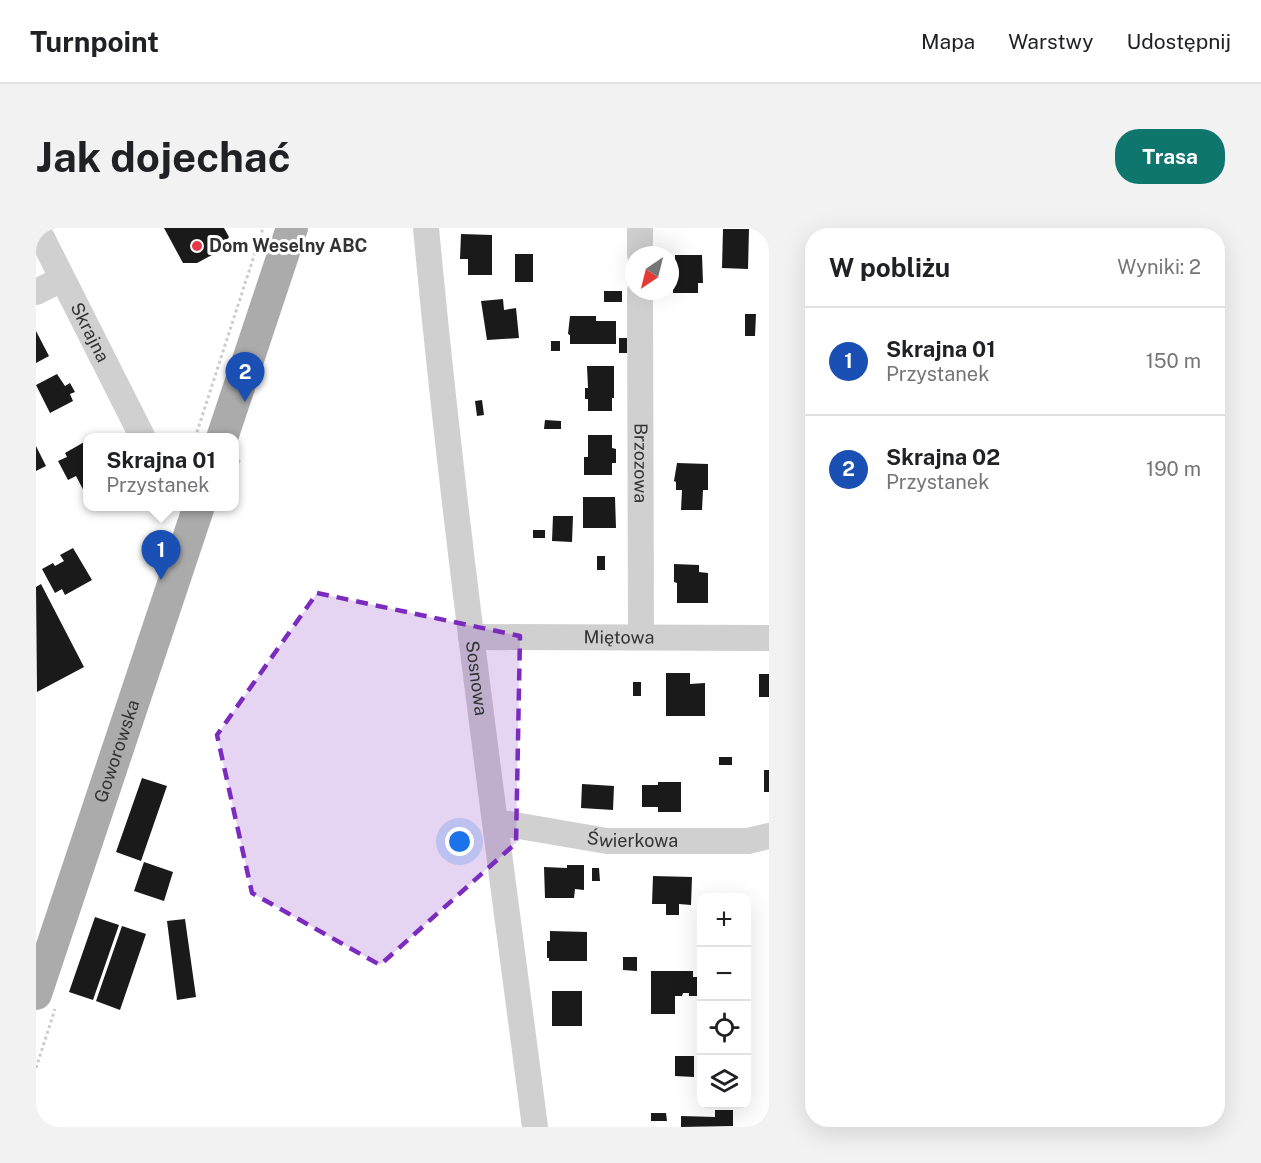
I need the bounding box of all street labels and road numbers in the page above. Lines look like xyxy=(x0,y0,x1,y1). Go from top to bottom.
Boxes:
street label: Skrajna xyxy=(66,299,114,366)
street label: Brzozowa xyxy=(630,423,652,503)
street label: Miętowa xyxy=(584,626,654,648)
street label: Sosnowa xyxy=(462,639,492,717)
street label: Goworowska xyxy=(90,697,144,805)
street label: Świerkowa xyxy=(585,826,678,852)

